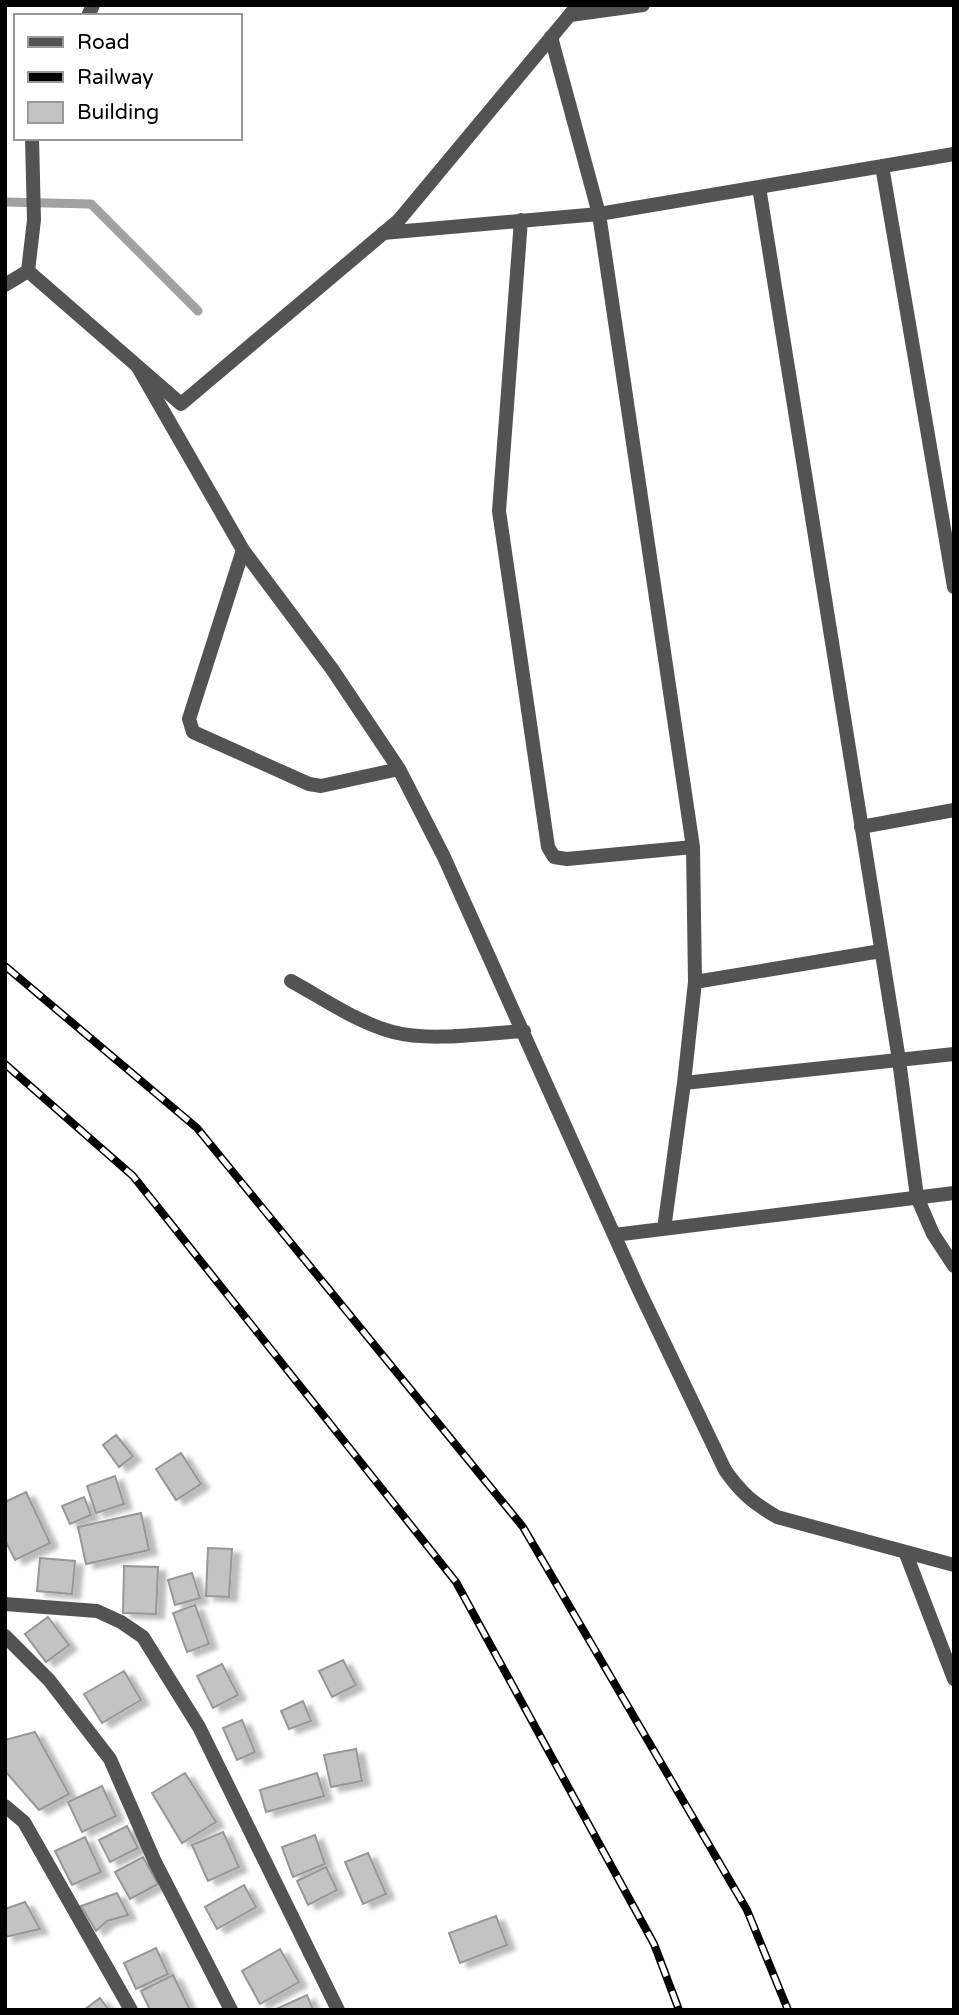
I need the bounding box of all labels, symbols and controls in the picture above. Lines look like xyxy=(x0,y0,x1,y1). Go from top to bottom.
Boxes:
legend xyxy=(14,14,242,140)
text: Road xyxy=(77,30,130,55)
text: Railway xyxy=(77,65,154,90)
text: Building xyxy=(77,100,159,125)

